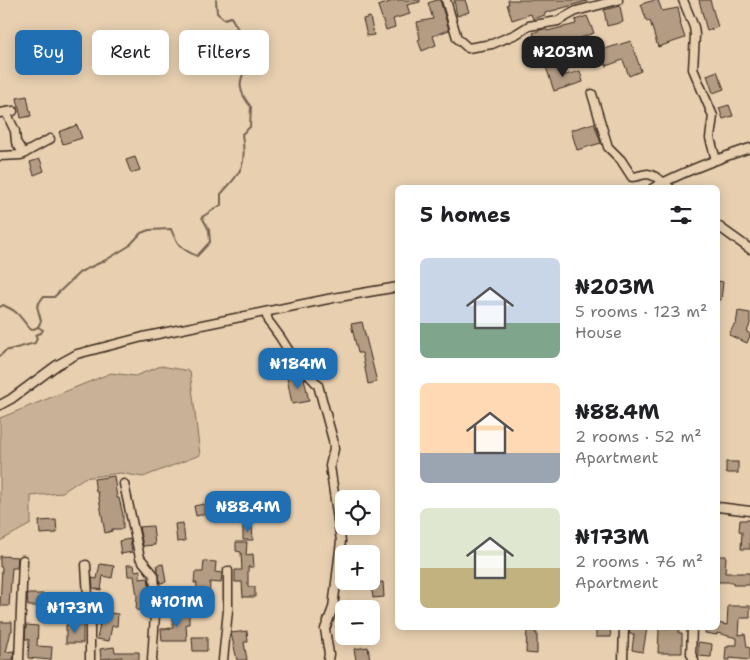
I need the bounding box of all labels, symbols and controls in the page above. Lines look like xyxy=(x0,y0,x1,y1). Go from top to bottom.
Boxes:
chip: Buy xyxy=(15,30,82,75)
chip: Rent xyxy=(92,30,169,75)
chip: Filters xyxy=(179,30,269,75)
pin: ₦203M xyxy=(528,36,598,78)
text: ₦203M xyxy=(533,41,593,62)
text: 5 homes xyxy=(420,201,511,229)
icon: filters xyxy=(667,201,695,229)
text: ₦203M xyxy=(575,273,654,301)
icon: home xyxy=(460,278,520,338)
text: 5 rooms · 123 m² xyxy=(575,301,707,322)
text: House xyxy=(575,322,622,343)
pin: ₦184M xyxy=(263,348,333,390)
text: ₦184M xyxy=(269,353,327,374)
text: ₦88.4M xyxy=(575,398,660,426)
icon: home xyxy=(460,403,520,463)
text: 2 rooms · 52 m² xyxy=(575,426,702,447)
text: Apartment xyxy=(575,447,658,468)
pin: ₦88.4M xyxy=(207,490,289,533)
map controls xyxy=(335,490,380,645)
button: locate xyxy=(335,490,380,535)
text: ₦88.4M xyxy=(216,496,280,517)
text: ₦173M xyxy=(575,523,649,551)
icon: home xyxy=(460,528,520,588)
button: + xyxy=(335,545,380,590)
text: 2 rooms · 76 m² xyxy=(575,551,703,572)
text: Apartment xyxy=(575,572,658,593)
pin: ₦101M xyxy=(142,586,212,628)
text: ₦101M xyxy=(151,591,203,612)
pin: ₦173M xyxy=(40,592,110,634)
text: ₦173M xyxy=(47,597,103,618)
button: − xyxy=(335,600,380,645)

